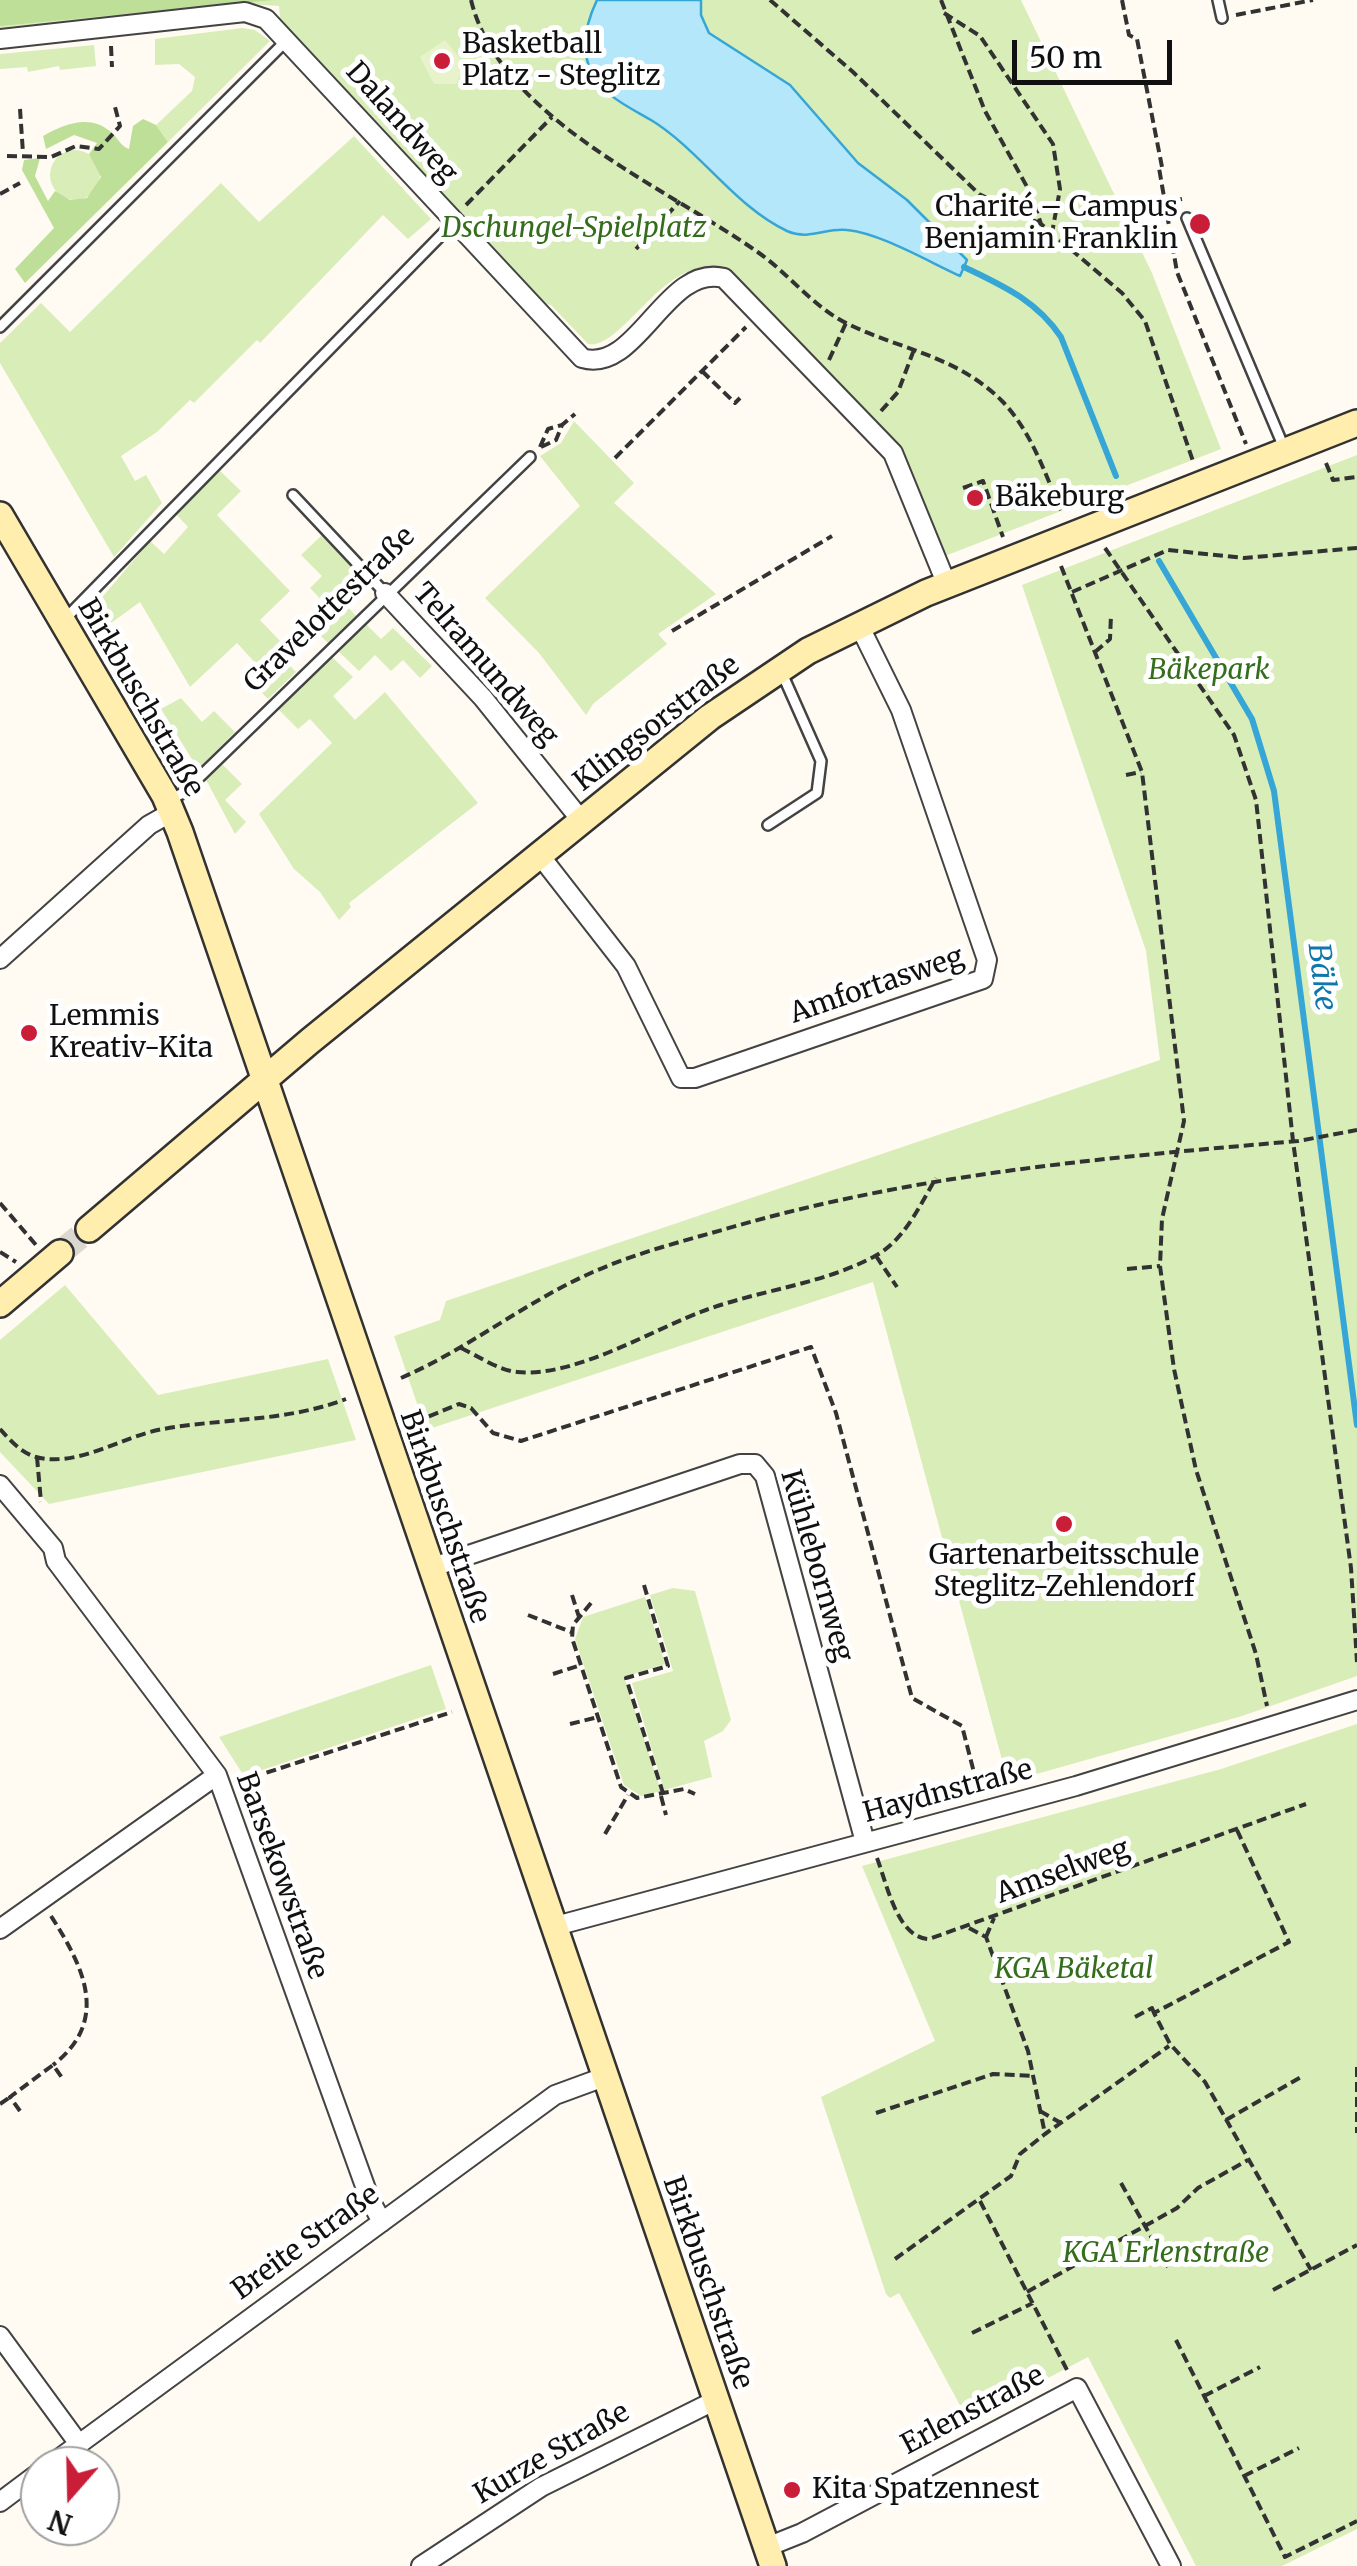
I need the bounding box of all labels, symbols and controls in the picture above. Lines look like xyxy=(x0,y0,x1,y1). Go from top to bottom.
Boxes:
scale bar xyxy=(1017,20,1177,82)
place label: Basketball Platz - Steglitz xyxy=(462,28,661,94)
text: 50 m xyxy=(1029,38,1102,76)
marker: Basketball Platz - Steglitz xyxy=(431,50,453,72)
street label: Dalandweg xyxy=(338,56,464,190)
place label: Charité – Campus Benjamin Franklin xyxy=(924,191,1178,257)
marker: Charité – Campus Benjamin Franklin xyxy=(1187,211,1213,237)
park label: Dschungel-Spielplatz xyxy=(441,212,707,246)
place label: Bäkeburg xyxy=(995,481,1124,515)
marker: Bäkeburg xyxy=(964,487,986,509)
street label: Gravelottestraße xyxy=(238,520,422,700)
street label: Telramundweg xyxy=(405,577,565,753)
street label: Birkbuschstraße xyxy=(70,593,210,803)
street label: Klingsorstraße xyxy=(567,649,747,799)
park label: Bäkepark xyxy=(1148,654,1270,688)
street label: Amfortasweg xyxy=(786,941,968,1031)
water label: Bäke xyxy=(1299,941,1343,1013)
place label: Lemmis Kreativ-Kita xyxy=(49,1000,213,1066)
marker: Lemmis Kreativ-Kita xyxy=(18,1022,40,1044)
street label: Birkbuschstraße xyxy=(392,1406,496,1628)
street label: Kühlebornweg xyxy=(773,1466,859,1666)
marker: Gartenarbeitsschule Steglitz-Zehlendorf xyxy=(1053,1513,1075,1535)
place label: Gartenarbeitsschule Steglitz-Zehlendorf xyxy=(929,1539,1199,1605)
street label: Haydnstraße xyxy=(860,1753,1036,1831)
street label: Barsekowstraße xyxy=(228,1768,334,1984)
street label: Amselweg xyxy=(992,1832,1134,1912)
park label: KGA Bäketal xyxy=(995,1953,1153,1987)
street label: Birkbuschstraße xyxy=(655,2172,759,2394)
street label: Breite Straße xyxy=(226,2178,386,2308)
park label: KGA Erlenstraße xyxy=(1063,2237,1269,2271)
street label: Erlenstraße xyxy=(896,2359,1050,2463)
street label: Kurze Straße xyxy=(468,2396,636,2512)
north arrow xyxy=(20,2446,120,2546)
place label: Kita Spatzennest xyxy=(812,2473,1040,2507)
marker: Kita Spatzennest xyxy=(781,2479,803,2501)
text: N xyxy=(44,2502,77,2543)

